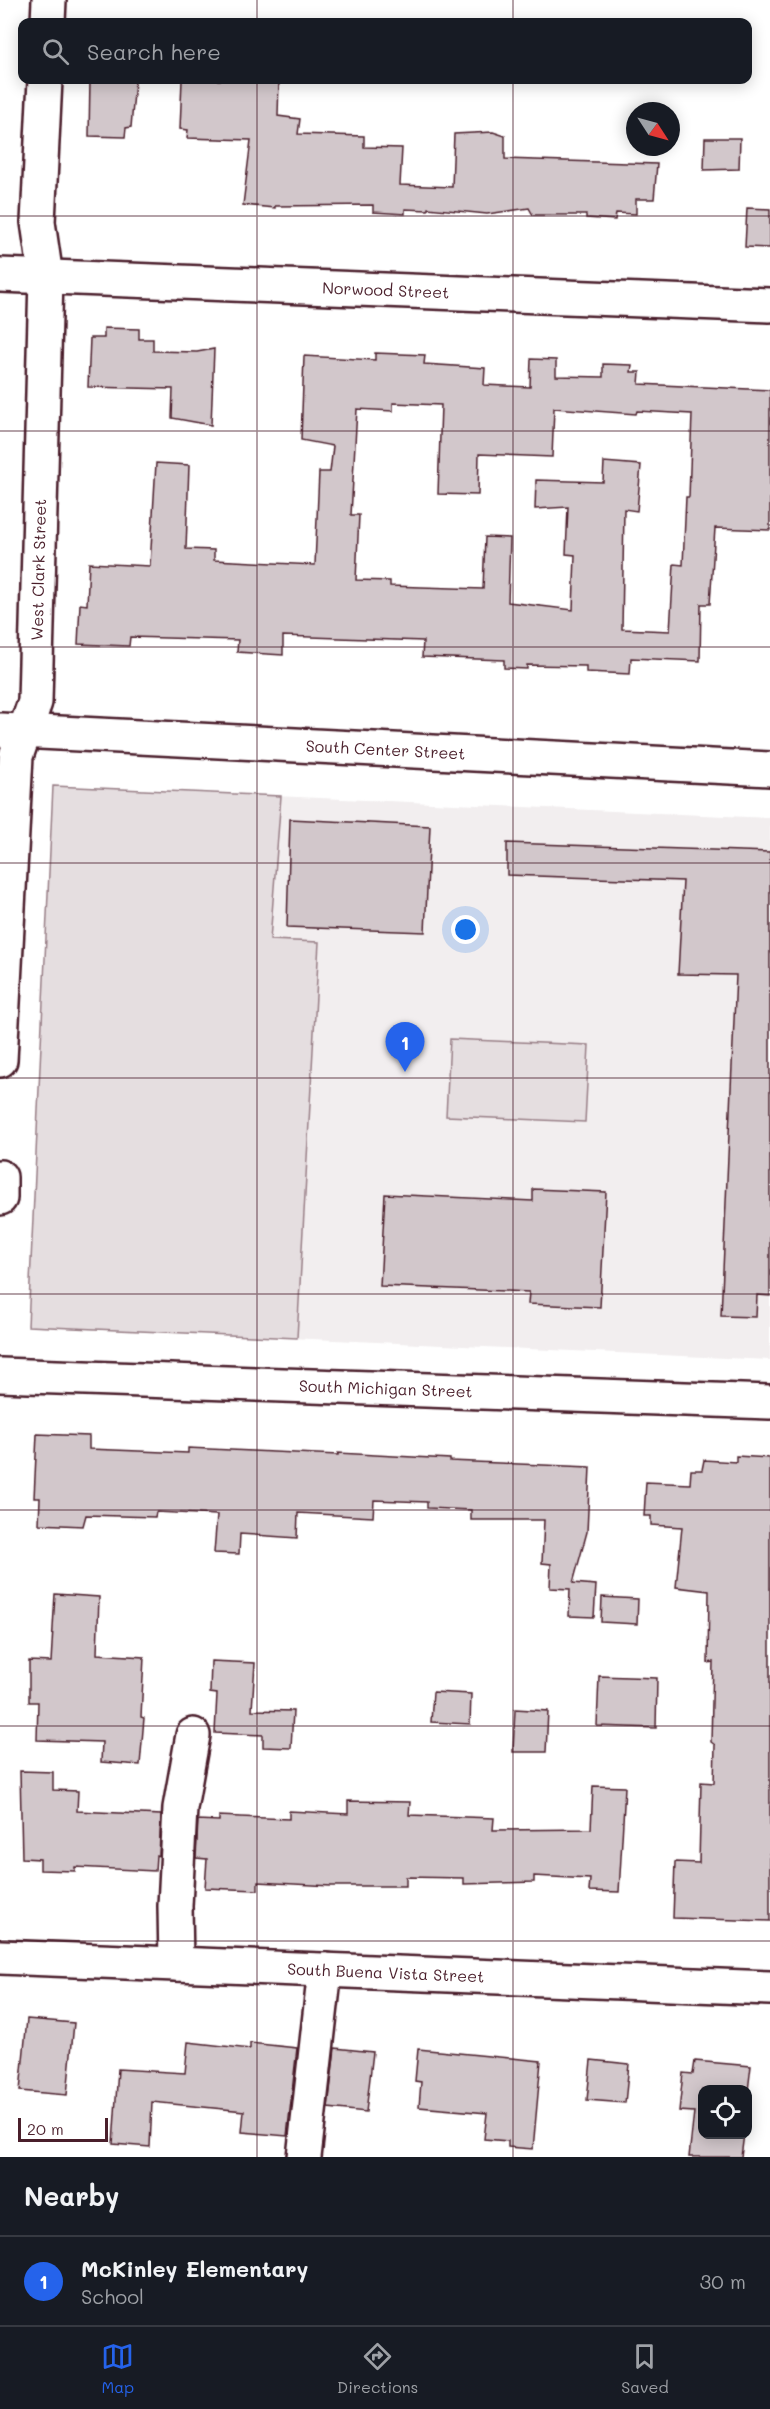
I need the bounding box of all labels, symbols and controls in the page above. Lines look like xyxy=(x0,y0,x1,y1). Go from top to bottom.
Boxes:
search box xyxy=(18,18,752,84)
icon: search xyxy=(39,35,72,68)
text: Search here xyxy=(87,37,221,66)
north arrow xyxy=(626,102,680,156)
street label: Norwood Street xyxy=(322,277,450,302)
street label: West Clark Street xyxy=(26,498,50,641)
street label: South Center Street xyxy=(305,734,466,764)
your location xyxy=(451,915,480,944)
pin: 1 xyxy=(386,1022,424,1072)
street label: South Michigan Street xyxy=(299,1374,473,1402)
street label: South Buena Vista Street xyxy=(287,1958,485,1986)
map controls xyxy=(698,2085,752,2139)
button: locate xyxy=(698,2085,752,2139)
scale bar xyxy=(18,2115,108,2142)
text: 20 m xyxy=(27,2118,64,2139)
text: Nearby xyxy=(24,2179,119,2213)
text: McKinley Elementary xyxy=(81,2254,308,2283)
text: 1 xyxy=(39,2268,48,2294)
text: 30 m xyxy=(700,2268,746,2294)
text: School xyxy=(81,2283,144,2309)
tab: Map xyxy=(101,2340,134,2397)
tab: Directions xyxy=(337,2340,418,2397)
tab: Saved xyxy=(621,2340,669,2397)

